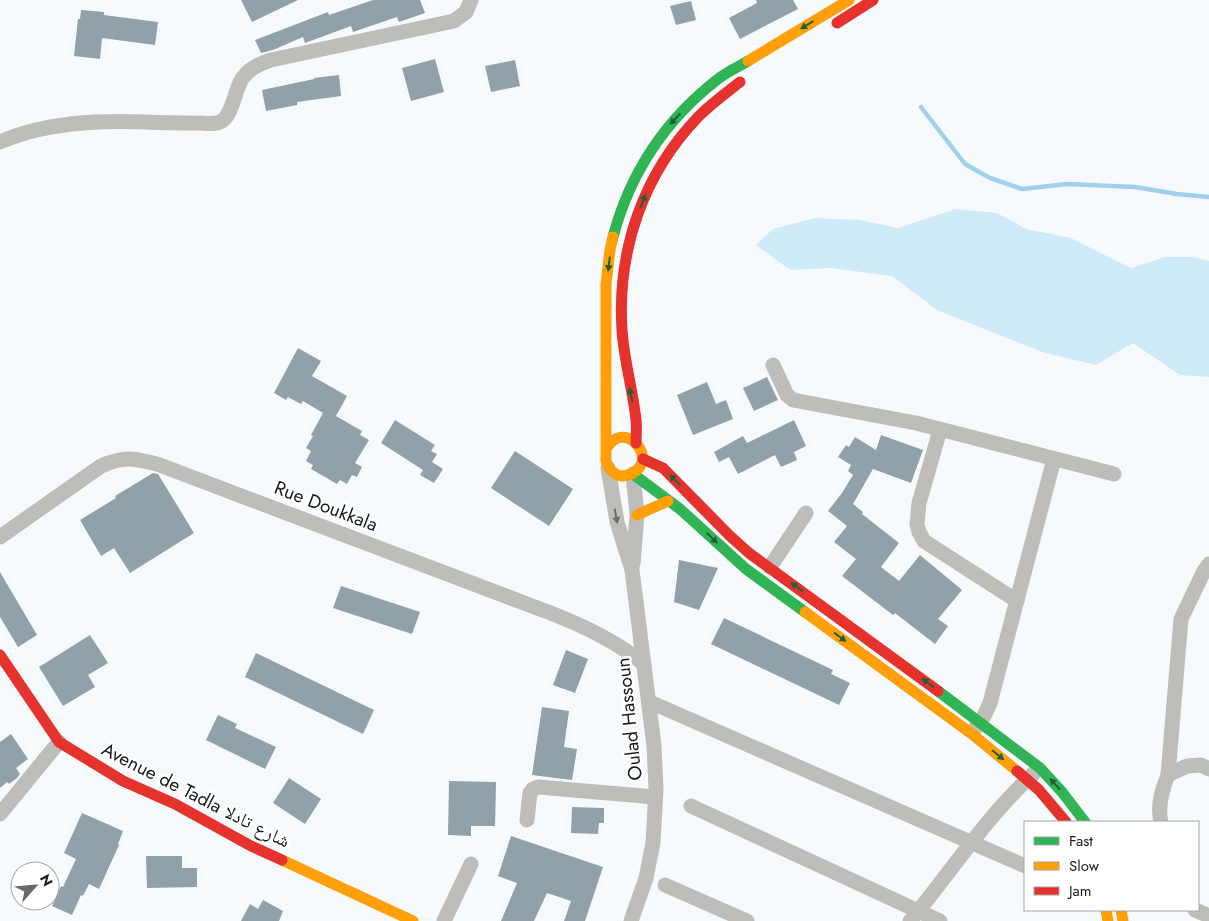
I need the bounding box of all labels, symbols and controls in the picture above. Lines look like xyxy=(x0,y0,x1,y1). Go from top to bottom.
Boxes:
one-way arrow xyxy=(799,21,814,29)
one-way arrow xyxy=(669,112,681,124)
one-way arrow xyxy=(639,193,647,208)
one-way arrow xyxy=(604,257,612,273)
one-way arrow xyxy=(627,386,635,402)
street label: Rue Doukkala xyxy=(270,474,382,538)
one-way arrow xyxy=(669,474,681,486)
one-way arrow xyxy=(612,508,620,524)
one-way arrow xyxy=(705,532,717,544)
one-way arrow xyxy=(790,582,804,592)
one-way arrow xyxy=(833,632,847,642)
street label: Oulad Hassoun xyxy=(609,656,649,782)
one-way arrow xyxy=(921,678,935,688)
street label: Avenue de Tadla شارع تادلا xyxy=(97,736,295,854)
one-way arrow xyxy=(991,750,1004,761)
one-way arrow xyxy=(1049,778,1061,790)
legend xyxy=(1024,821,1199,911)
text: Fast xyxy=(1069,830,1093,852)
text: Slow xyxy=(1069,855,1100,877)
north arrow xyxy=(10,861,60,911)
text: N xyxy=(35,871,58,890)
text: Jam xyxy=(1067,880,1092,902)

